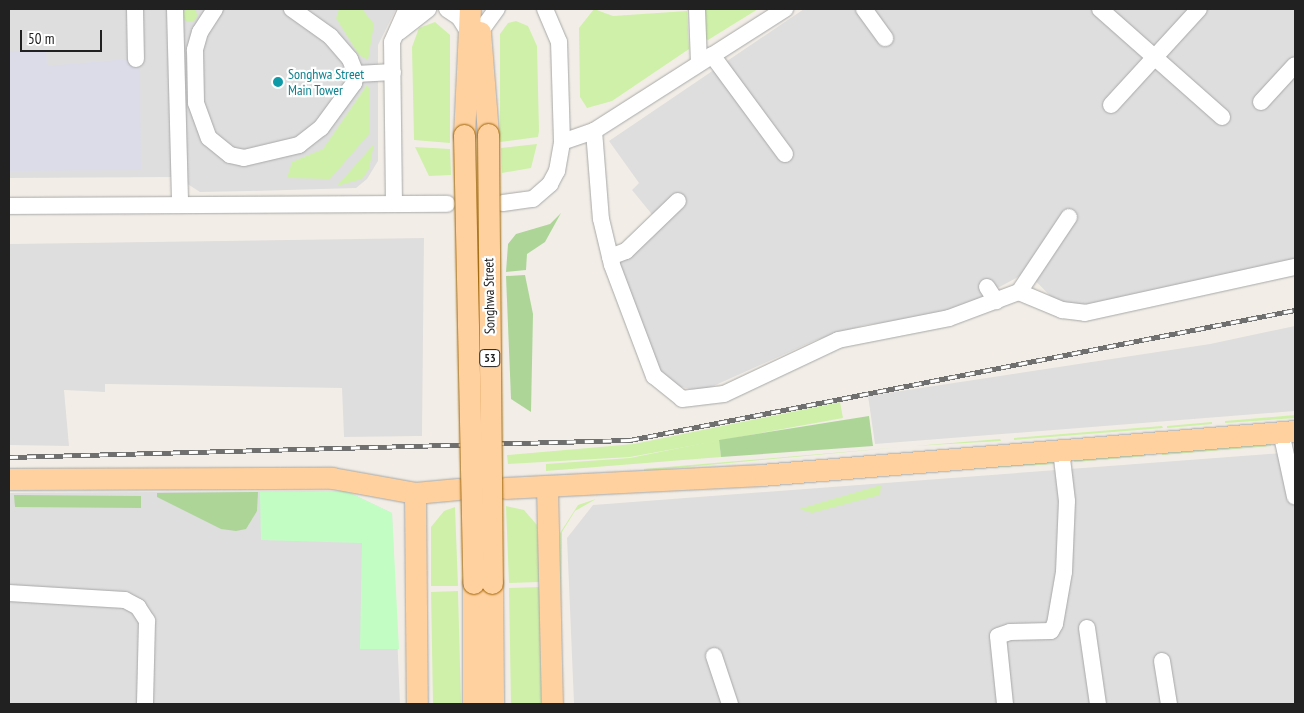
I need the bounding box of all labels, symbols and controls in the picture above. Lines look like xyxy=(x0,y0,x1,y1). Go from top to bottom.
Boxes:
scale bar xyxy=(22,20,105,52)
text: 50 m xyxy=(28,29,54,48)
place label: Songhwa Street Main Tower xyxy=(288,66,364,98)
marker: Songhwa Street Main Tower xyxy=(272,76,284,88)
street label: Songhwa Street xyxy=(480,258,498,334)
road number: 53 xyxy=(479,348,501,368)

